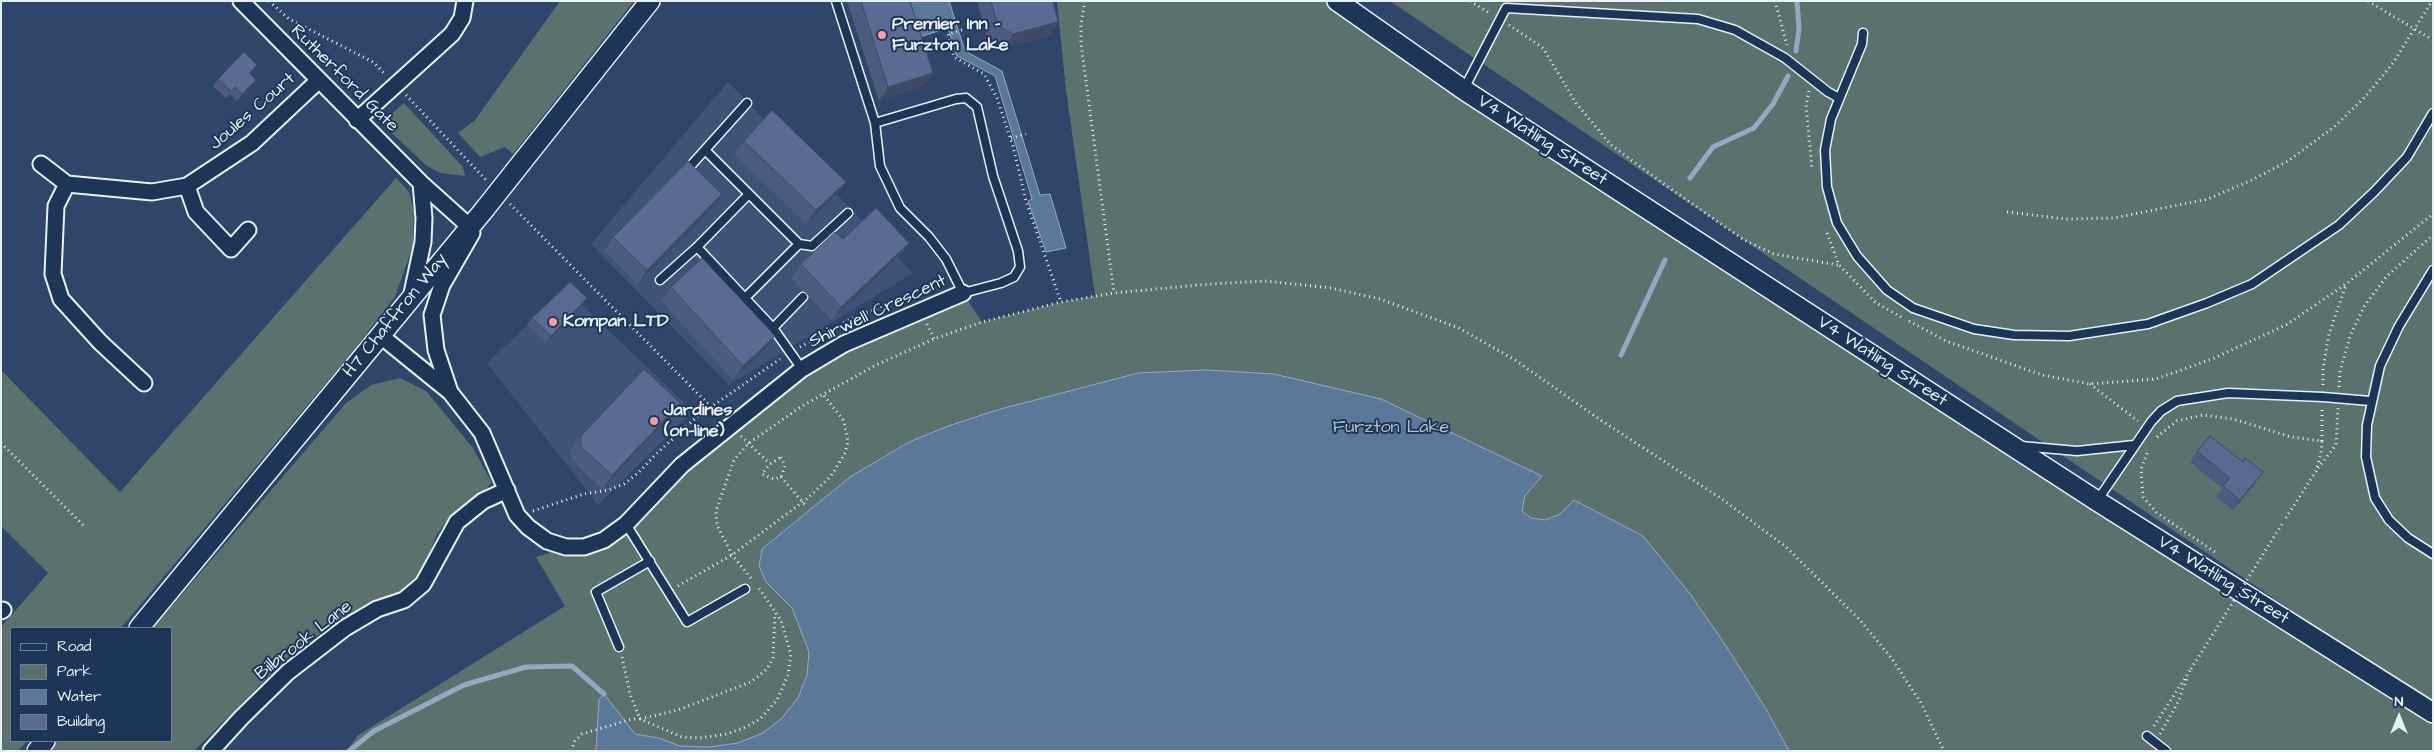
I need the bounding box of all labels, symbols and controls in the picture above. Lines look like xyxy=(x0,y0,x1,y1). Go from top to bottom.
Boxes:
place label: Premier Inn - Furzton Lake xyxy=(892,14,1008,56)
street label: Rutherford Gate xyxy=(286,21,402,137)
marker: Premier Inn - Furzton Lake xyxy=(876,29,888,41)
street label: Joules Court xyxy=(206,69,300,155)
street label: V4 Watling Street xyxy=(1473,91,1611,191)
street label: H7 Chaffron Way xyxy=(339,250,453,382)
street label: Shirwell Crescent xyxy=(806,271,950,353)
place label: Kompan LTD xyxy=(563,311,669,333)
street label: V4 Watling Street xyxy=(1813,312,1951,412)
marker: Kompan LTD xyxy=(547,316,559,328)
place label: Jardines (on-line) xyxy=(664,400,732,442)
marker: Jardines (on-line) xyxy=(648,415,660,427)
park label: Furzton Lake xyxy=(1333,417,1449,439)
street label: V4 Watling Street xyxy=(2153,532,2293,630)
street label: Bilbrook Lane xyxy=(251,596,357,686)
legend xyxy=(10,627,172,742)
text: Road xyxy=(57,636,91,657)
text: Park xyxy=(57,661,92,682)
text: Water xyxy=(57,686,101,707)
north arrow xyxy=(2374,692,2424,742)
text: N xyxy=(2395,692,2403,712)
text: Building xyxy=(57,711,105,732)

